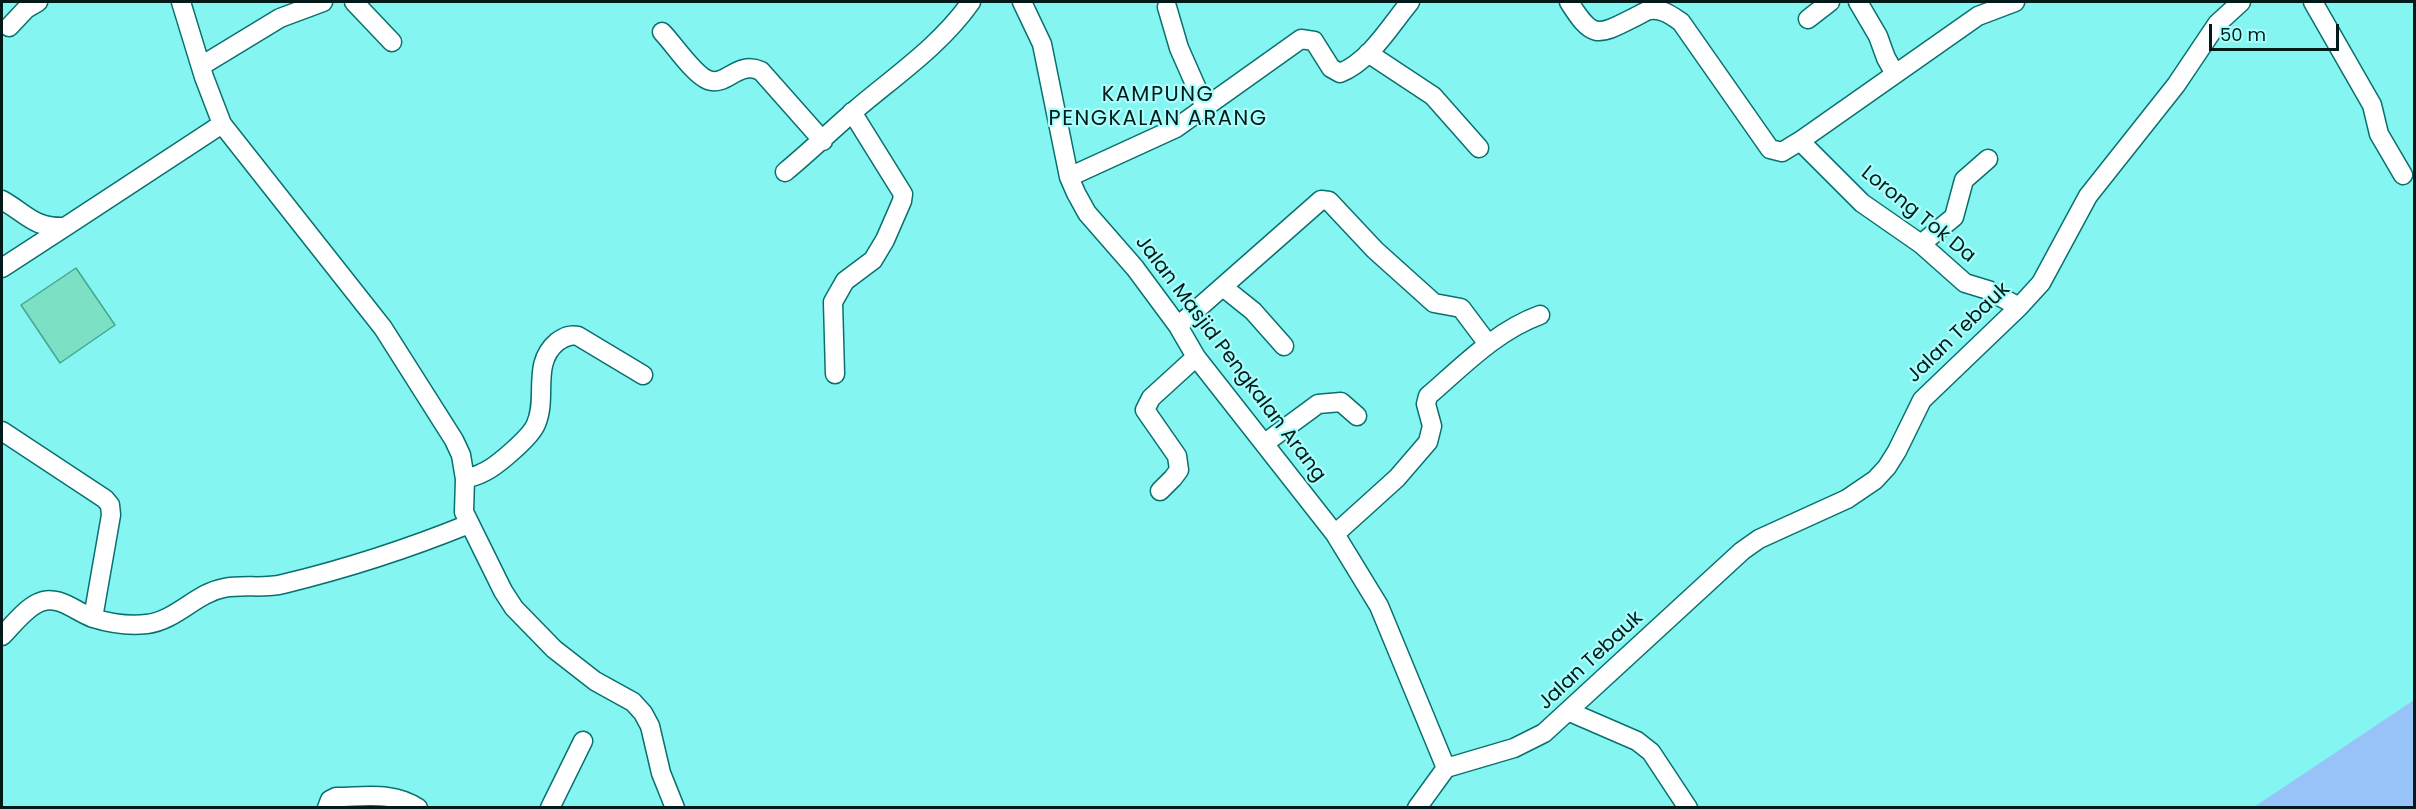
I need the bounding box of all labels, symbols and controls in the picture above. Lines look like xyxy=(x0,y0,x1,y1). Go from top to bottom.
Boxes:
scale bar xyxy=(2212,12,2342,50)
text: 50 m xyxy=(2220,22,2266,47)
district label: KAMPUNG PENGKALAN ARANG xyxy=(1048,83,1268,133)
street label: Lorong Tok Da xyxy=(1856,162,1980,268)
street label: Jalan Masjid Pengkalan Arang xyxy=(1130,231,1330,487)
street label: Jalan Tebauk xyxy=(1902,278,2016,388)
street label: Jalan Tebauk xyxy=(1534,607,1648,715)

